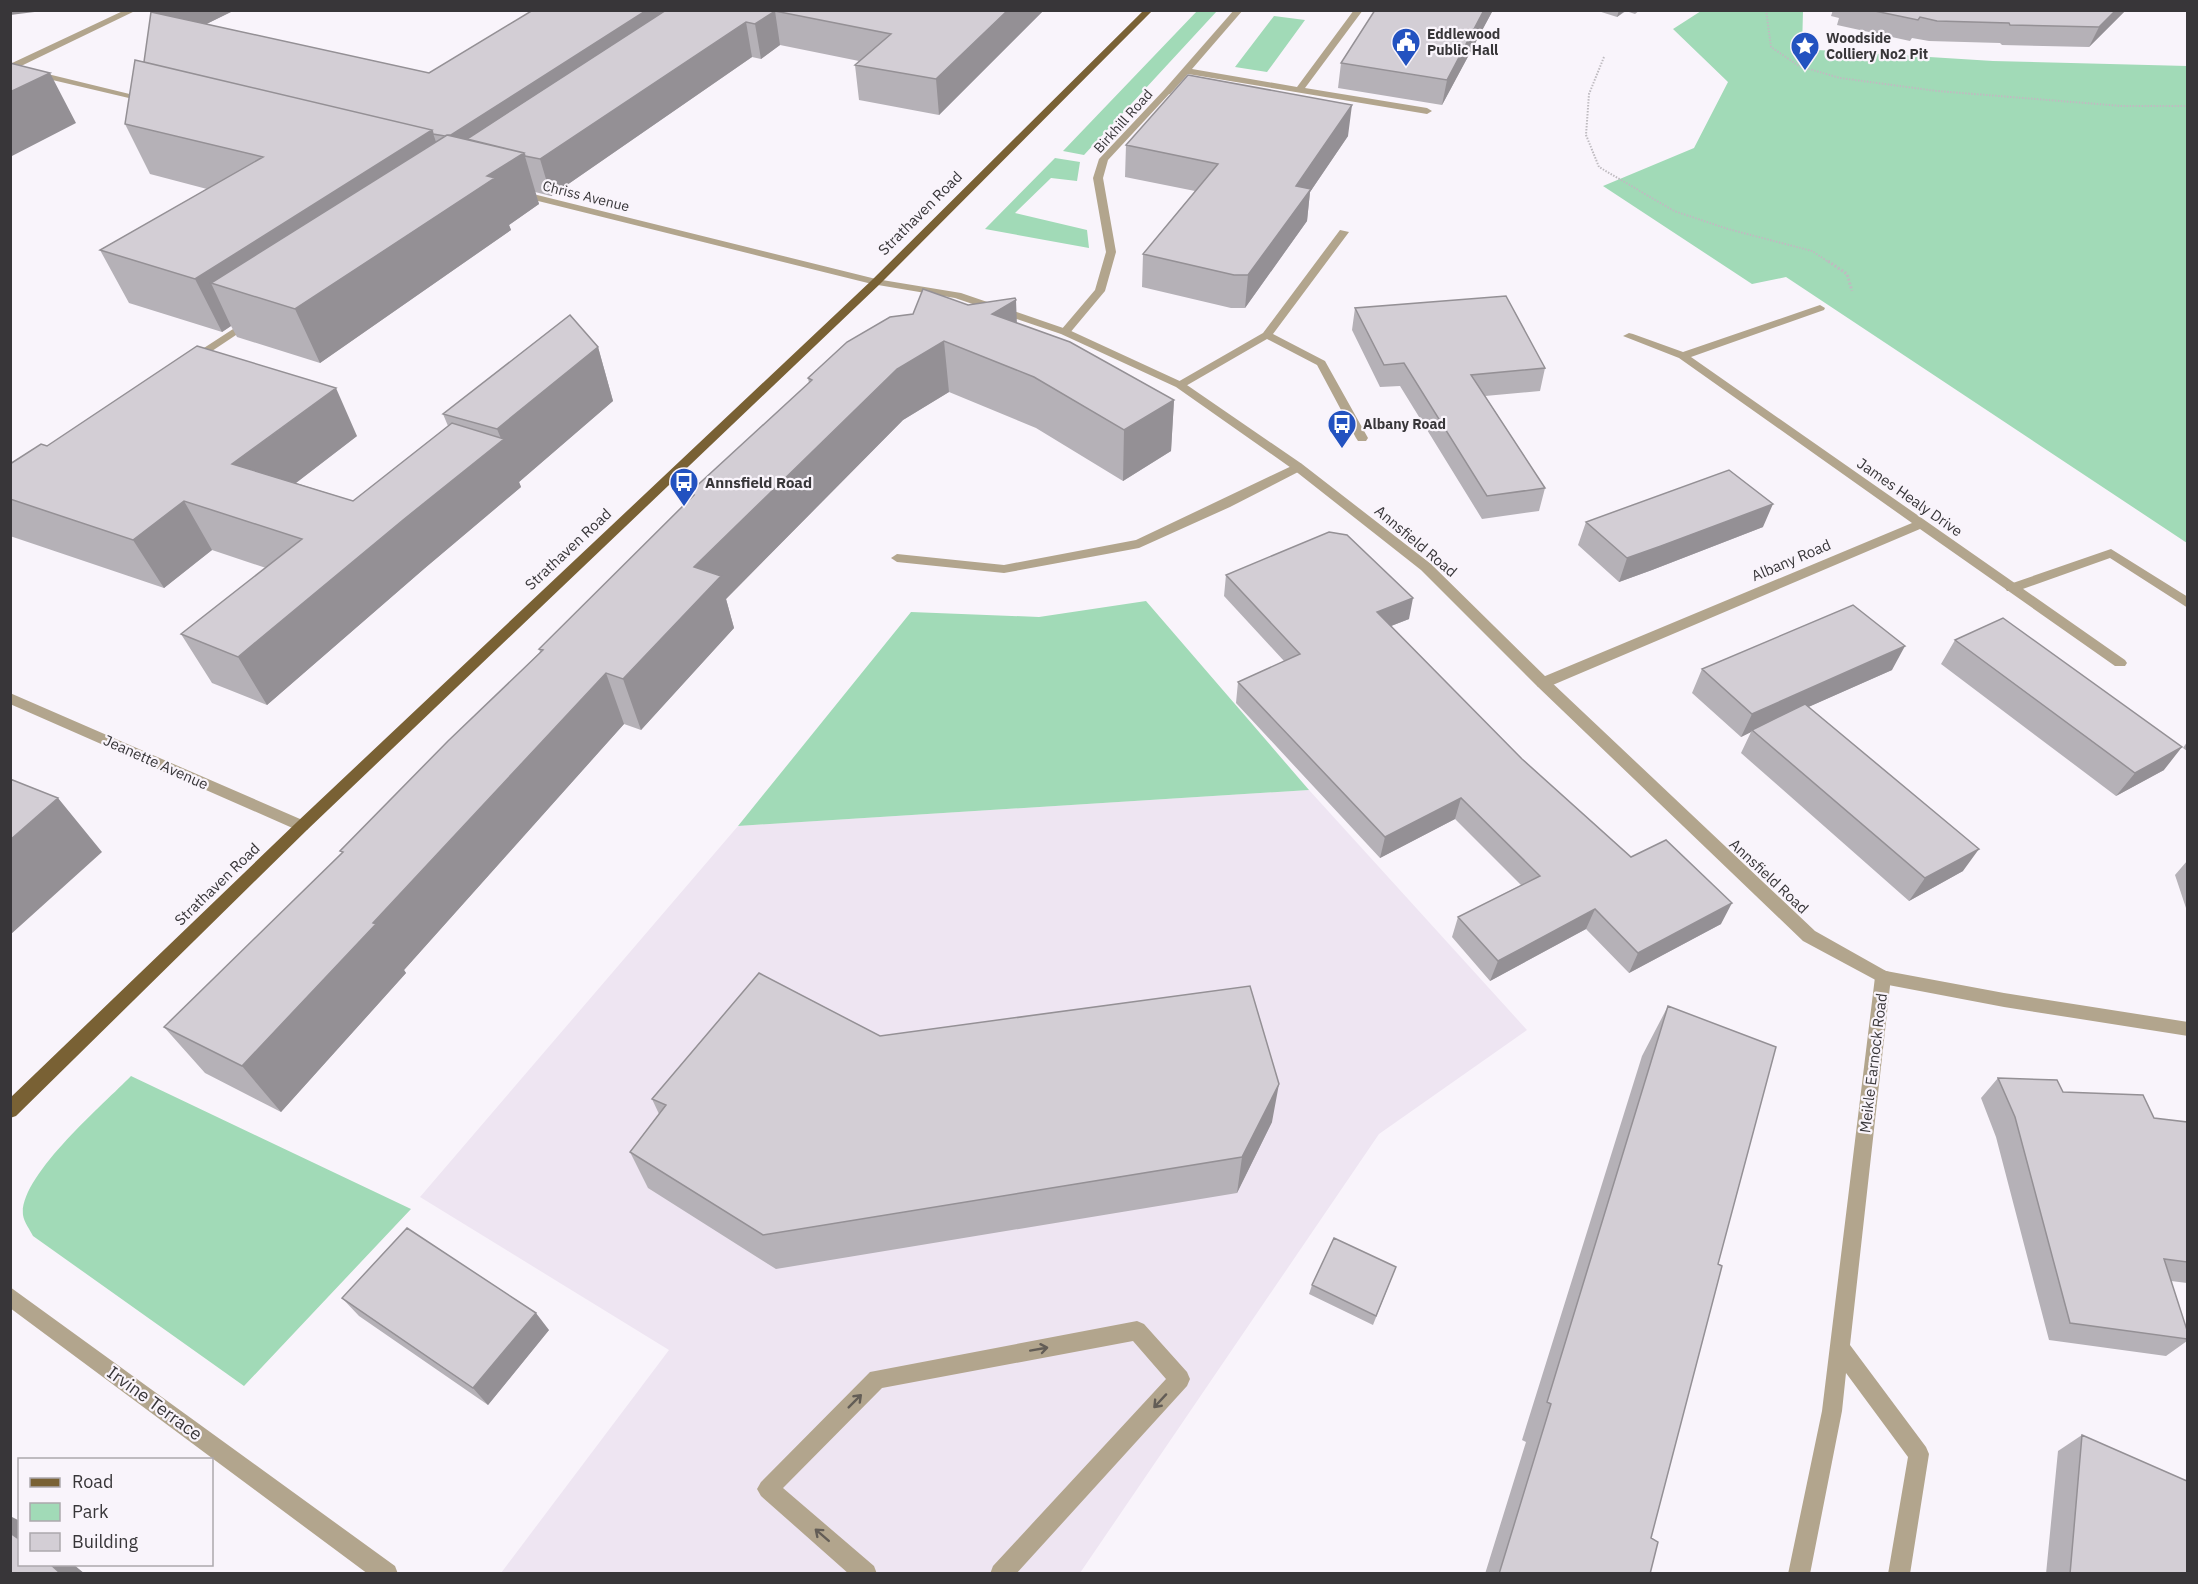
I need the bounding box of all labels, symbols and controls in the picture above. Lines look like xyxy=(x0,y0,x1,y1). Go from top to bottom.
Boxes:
place label: Eddlewood Public Hall xyxy=(1427,25,1500,59)
public building icon: Eddlewood Public Hall xyxy=(1390,26,1422,68)
place label: Woodside Colliery No2 Pit xyxy=(1826,29,1928,63)
place icon: Woodside Colliery No2 Pit xyxy=(1789,30,1821,72)
street label: Birkhill Road xyxy=(1090,85,1156,157)
street label: Strathaven Road xyxy=(874,167,966,259)
street label: Chriss Avenue xyxy=(541,177,632,216)
bus stop icon: Albany Road xyxy=(1326,408,1358,450)
place label: Albany Road xyxy=(1363,415,1446,433)
street label: James Healy Drive xyxy=(1854,454,1966,540)
bus stop icon: Annsfield Road xyxy=(668,466,700,508)
place label: Annsfield Road xyxy=(705,473,812,492)
street label: Annsfield Road xyxy=(1371,501,1461,581)
street label: Strathaven Road xyxy=(521,504,615,594)
street label: Albany Road xyxy=(1748,535,1834,585)
street label: Jeanette Avenue xyxy=(101,730,211,794)
street label: Annsfield Road xyxy=(1725,834,1813,918)
street label: Strathaven Road xyxy=(170,839,264,929)
street label: Meikle Earnock Road xyxy=(1855,992,1891,1134)
one-way arrow xyxy=(1028,1343,1048,1354)
street label: Irvine Terrace xyxy=(103,1361,207,1445)
one-way arrow xyxy=(848,1393,863,1408)
one-way arrow xyxy=(1153,1394,1167,1409)
legend xyxy=(18,1458,213,1566)
text: Road xyxy=(72,1470,113,1493)
text: Park xyxy=(72,1500,109,1523)
one-way arrow xyxy=(815,1528,830,1542)
text: Building xyxy=(72,1530,139,1553)

